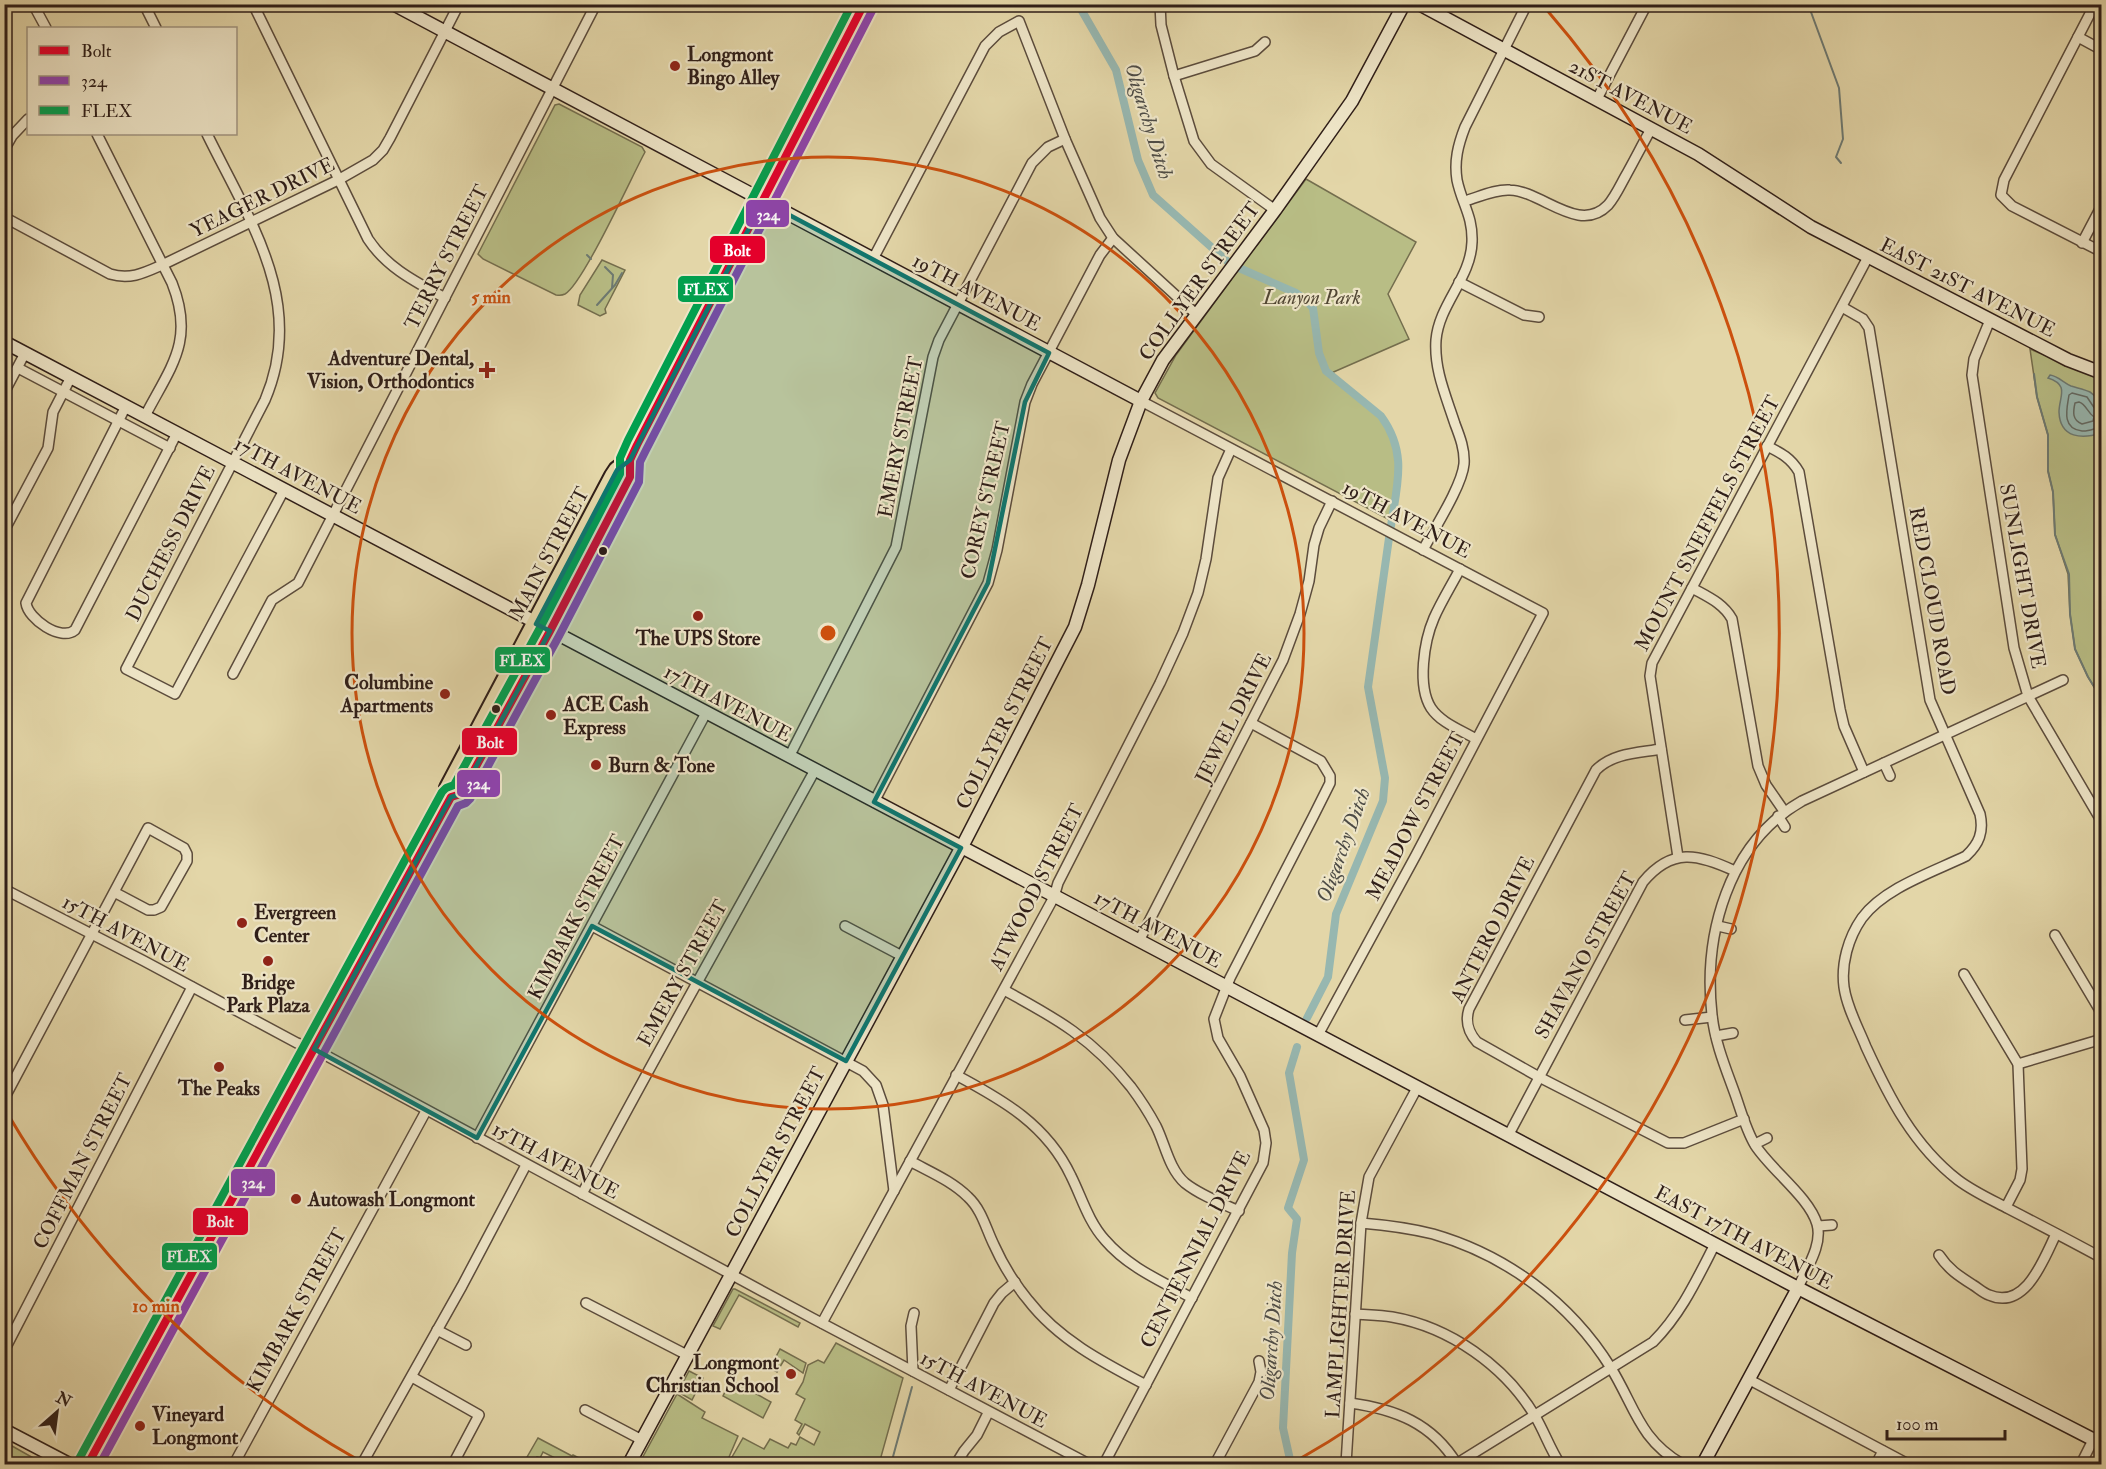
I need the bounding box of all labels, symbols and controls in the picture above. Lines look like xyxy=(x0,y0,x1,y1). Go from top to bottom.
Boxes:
legend xyxy=(27,27,237,135)
text: Bolt xyxy=(81,40,112,63)
place label: Longmont Bingo Alley xyxy=(687,42,781,91)
street label: 21ST AVENUE xyxy=(1565,53,1697,140)
marker: Longmont Bingo Alley xyxy=(668,59,682,73)
water label: Oligarchy Ditch xyxy=(1118,60,1179,183)
text: 324 xyxy=(81,70,108,93)
text: FLEX xyxy=(81,100,132,123)
street label: YEAGER DRIVE xyxy=(186,152,338,243)
street label: TERRY STREET xyxy=(399,180,494,334)
street label: COLLYER STREET xyxy=(1133,197,1265,365)
line badge: 324 xyxy=(745,199,790,228)
text: 324 xyxy=(757,205,781,225)
street label: EAST 21ST AVENUE xyxy=(1876,232,2060,343)
line badge: Bolt xyxy=(709,235,766,264)
text: Bolt xyxy=(723,241,751,261)
street label: 19TH AVENUE xyxy=(908,248,1045,337)
line badge: FLEX xyxy=(677,275,734,303)
text: FLEX xyxy=(683,280,729,300)
park label: Lanyon Park xyxy=(1262,285,1361,310)
text: 5 min xyxy=(471,286,512,309)
place label: Adventure Dental, Vision, Orthodontics xyxy=(306,346,474,394)
street label: EMERY STREET xyxy=(873,354,928,520)
marker: Adventure Dental, Vision, Orthodontics xyxy=(478,361,496,379)
street label: MOUNT SNEFFELS STREET xyxy=(1629,391,1786,655)
street label: COREY STREET xyxy=(955,419,1016,582)
street label: 17TH AVENUE xyxy=(230,431,366,520)
street label: DUCHESS DRIVE xyxy=(120,461,221,625)
street label: 19TH AVENUE xyxy=(1338,475,1475,564)
street label: SUNLIGHT DRIVE xyxy=(1994,482,2051,671)
street label: MAIN STREET xyxy=(504,483,595,624)
street label: RED CLOUD ROAD xyxy=(1904,505,1961,697)
unlabelled marker xyxy=(597,545,609,557)
marker: The UPS Store xyxy=(691,609,705,623)
centre of rings xyxy=(818,623,838,643)
place label: The UPS Store xyxy=(635,626,761,651)
street label: COLLYER STREET xyxy=(950,633,1059,814)
line badge: FLEX xyxy=(494,646,551,674)
street label: JEWEL DRIVE xyxy=(1189,649,1277,788)
text: FLEX xyxy=(499,651,545,671)
street label: 17TH AVENUE xyxy=(660,659,796,748)
place label: Columbine Apartments xyxy=(340,670,434,719)
marker: Columbine Apartments xyxy=(438,687,452,701)
place label: ACE Cash Express xyxy=(562,692,649,741)
unlabelled marker xyxy=(490,703,502,715)
marker: ACE Cash Express xyxy=(544,708,558,722)
line badge: Bolt xyxy=(461,727,518,756)
street label: MEADOW STREET xyxy=(1361,728,1470,905)
text: Bolt xyxy=(476,733,504,753)
place label: Burn & Tone xyxy=(608,753,716,778)
marker: Burn & Tone xyxy=(589,758,603,772)
line badge: 324 xyxy=(456,769,501,798)
text: 324 xyxy=(467,774,491,794)
water label: Oligarchy Ditch xyxy=(1310,784,1377,906)
street label: ATWOOD STREET xyxy=(983,799,1089,976)
street label: KIMBARK STREET xyxy=(522,830,631,1004)
street label: ANTERO DRIVE xyxy=(1444,852,1540,1008)
street label: SHAVANO STREET xyxy=(1529,867,1642,1043)
street label: 17TH AVENUE xyxy=(1090,885,1226,974)
street label: 15TH AVENUE xyxy=(58,889,194,977)
street label: EMERY STREET xyxy=(632,895,733,1051)
place label: Evergreen Center xyxy=(254,900,337,948)
marker: Evergreen Center xyxy=(235,916,249,930)
marker: Bridge Park Plaza xyxy=(261,954,275,968)
place label: Bridge Park Plaza xyxy=(226,970,311,1018)
marker: The Peaks xyxy=(212,1060,226,1074)
street label: COLLYER STREET xyxy=(720,1062,831,1242)
street label: COFFMAN STREET xyxy=(27,1069,138,1253)
place label: The Peaks xyxy=(177,1076,260,1101)
street label: 15TH AVENUE xyxy=(488,1116,624,1204)
street label: CENTENNIAL DRIVE xyxy=(1135,1146,1256,1352)
line badge: 324 xyxy=(230,1168,276,1197)
text: 324 xyxy=(242,1173,266,1193)
street label: EAST 17TH AVENUE xyxy=(1650,1180,1837,1295)
place label: Autowash Longmont xyxy=(307,1187,475,1213)
street label: LAMPLIGHTER DRIVE xyxy=(1320,1189,1361,1419)
marker: Autowash Longmont xyxy=(289,1192,303,1206)
line badge: Bolt xyxy=(192,1207,249,1236)
text: Bolt xyxy=(206,1212,234,1232)
street label: KIMBARK STREET xyxy=(241,1224,352,1397)
line badge: FLEX xyxy=(161,1242,218,1271)
text: FLEX xyxy=(166,1247,212,1267)
water label: Oligarchy Ditch xyxy=(1254,1280,1289,1402)
text: 10 min xyxy=(132,1295,180,1318)
street label: 15TH AVENUE xyxy=(916,1345,1052,1433)
place label: Longmont Christian School xyxy=(646,1350,780,1398)
marker: Longmont Christian School xyxy=(784,1367,798,1381)
north arrow xyxy=(27,1382,87,1442)
text: N xyxy=(52,1387,75,1412)
place label: Vineyard Longmont xyxy=(151,1402,239,1451)
scale bar xyxy=(1887,1403,2006,1441)
text: 100 m xyxy=(1896,1413,1939,1436)
marker: Vineyard Longmont xyxy=(133,1419,147,1433)

